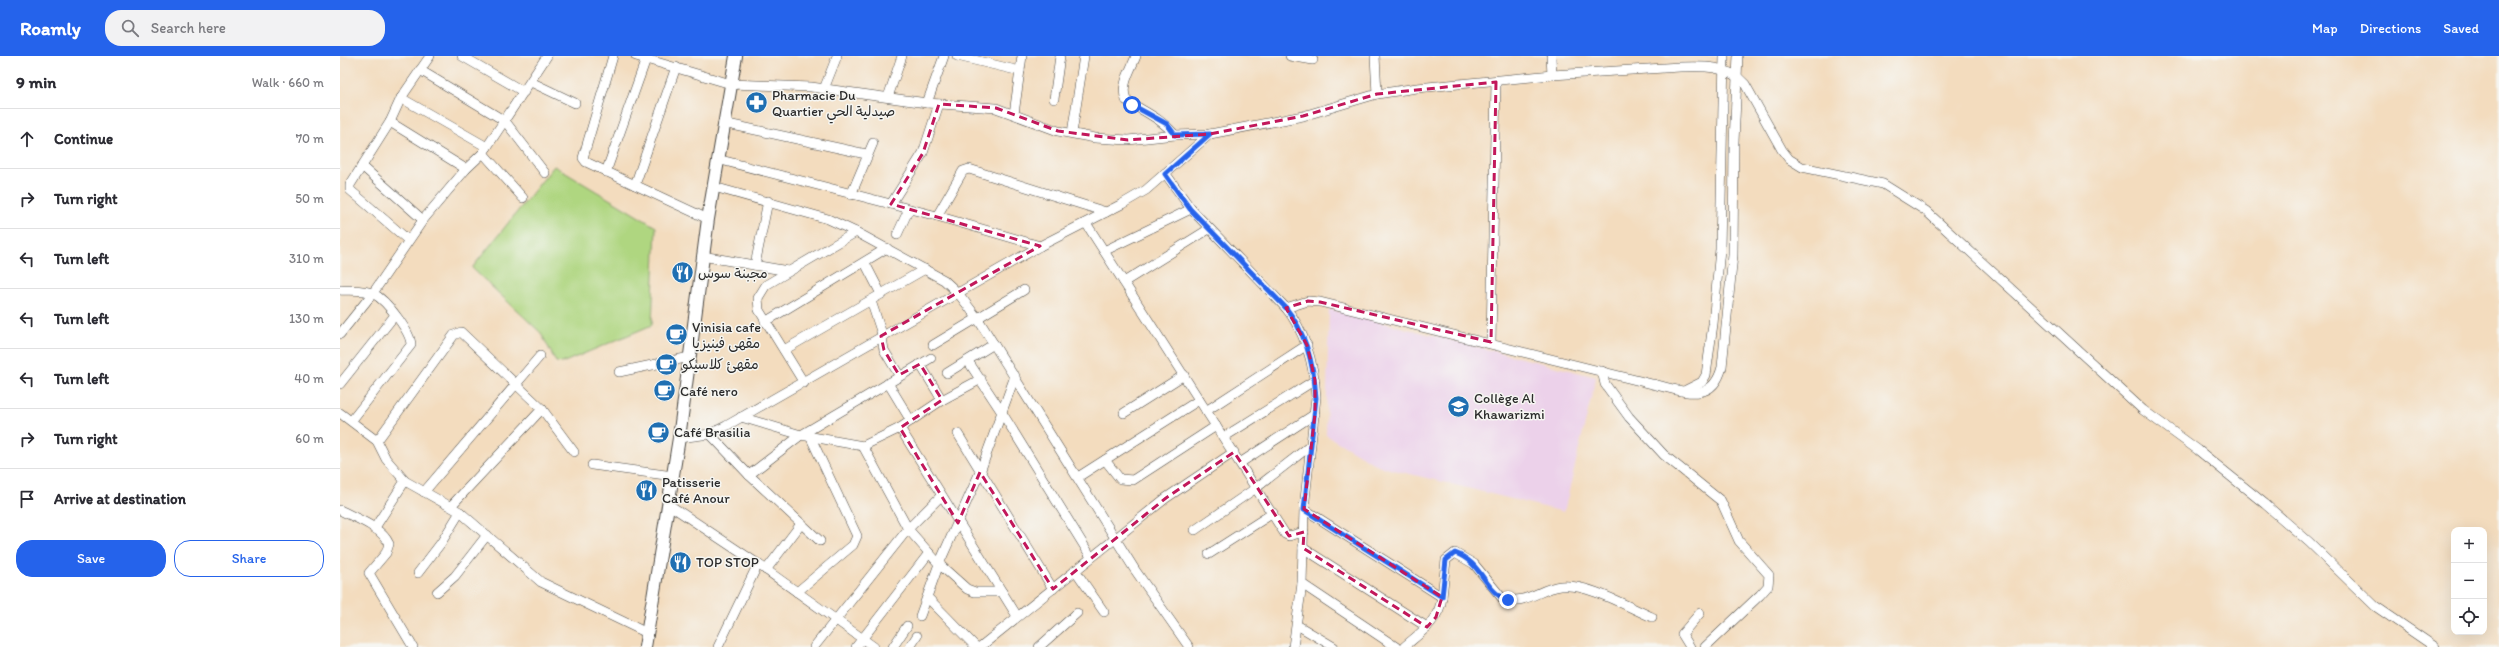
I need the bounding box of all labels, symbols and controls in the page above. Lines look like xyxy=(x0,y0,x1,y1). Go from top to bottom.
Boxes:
search box xyxy=(105,10,385,46)
text: Roamly xyxy=(20,17,81,40)
icon: search xyxy=(119,17,141,39)
text: Search here xyxy=(151,19,226,37)
text: Map xyxy=(2312,20,2338,37)
text: Directions xyxy=(2360,20,2421,37)
text: Saved xyxy=(2443,20,2479,37)
text: 9 min xyxy=(16,72,56,92)
text: Walk · 660 m xyxy=(252,75,324,90)
place label: Pharmacie Du Quartier صيدلية الحي xyxy=(772,87,895,124)
pharmacy icon: Pharmacie Du Quartier صيدلية الحي xyxy=(744,90,770,116)
route start xyxy=(1123,96,1141,114)
icon: ahead xyxy=(16,128,38,150)
text: Continue xyxy=(54,130,113,148)
text: 70 m xyxy=(296,131,324,146)
icon: right xyxy=(16,188,38,210)
text: Turn right xyxy=(54,190,118,208)
text: 50 m xyxy=(295,191,324,206)
icon: left xyxy=(16,248,38,270)
text: Turn left xyxy=(54,250,109,268)
text: 310 m xyxy=(289,251,324,266)
restaurant icon: مجبنة سوس xyxy=(669,260,695,286)
place label: مجبنة سوس xyxy=(698,265,768,282)
icon: left xyxy=(16,308,38,330)
text: Turn left xyxy=(54,310,109,328)
text: 130 m xyxy=(289,311,324,326)
place label: Vinisia cafe مقهى فينيزيا xyxy=(692,319,761,352)
cafe icon: Vinisia cafe مقهى فينيزيا xyxy=(663,322,689,348)
cafe icon: مقهئ كلاسيكو xyxy=(653,351,679,377)
place label: مقهئ كلاسيكو xyxy=(681,356,759,373)
icon: left xyxy=(16,368,38,390)
text: Turn left xyxy=(54,370,109,388)
text: 40 m xyxy=(294,371,324,386)
cafe icon: Café nero xyxy=(652,378,678,404)
place label: Café nero xyxy=(680,383,738,400)
place label: Collège Al Khawarizmi xyxy=(1474,390,1545,423)
school or university icon: Collège Al Khawarizmi xyxy=(1445,393,1471,419)
cafe icon: Café Brasilia xyxy=(645,419,671,445)
place label: Café Brasilia xyxy=(674,424,750,441)
icon: right xyxy=(16,428,38,450)
text: Turn right xyxy=(54,430,118,448)
text: 60 m xyxy=(295,431,324,446)
place label: Patisserie Café Anour xyxy=(662,474,730,507)
restaurant icon: Patisserie Café Anour xyxy=(633,477,659,503)
icon: arrive xyxy=(16,488,38,510)
text: Arrive at destination xyxy=(54,490,186,508)
map controls xyxy=(2451,527,2487,635)
button: + xyxy=(2451,527,2487,563)
button: Save xyxy=(16,540,166,577)
button: Share xyxy=(174,540,324,577)
restaurant icon: TOP STOP xyxy=(667,549,693,575)
place label: TOP STOP xyxy=(696,554,759,571)
button: − xyxy=(2451,563,2487,599)
route end xyxy=(1499,591,1517,609)
button: locate xyxy=(2451,599,2487,635)

